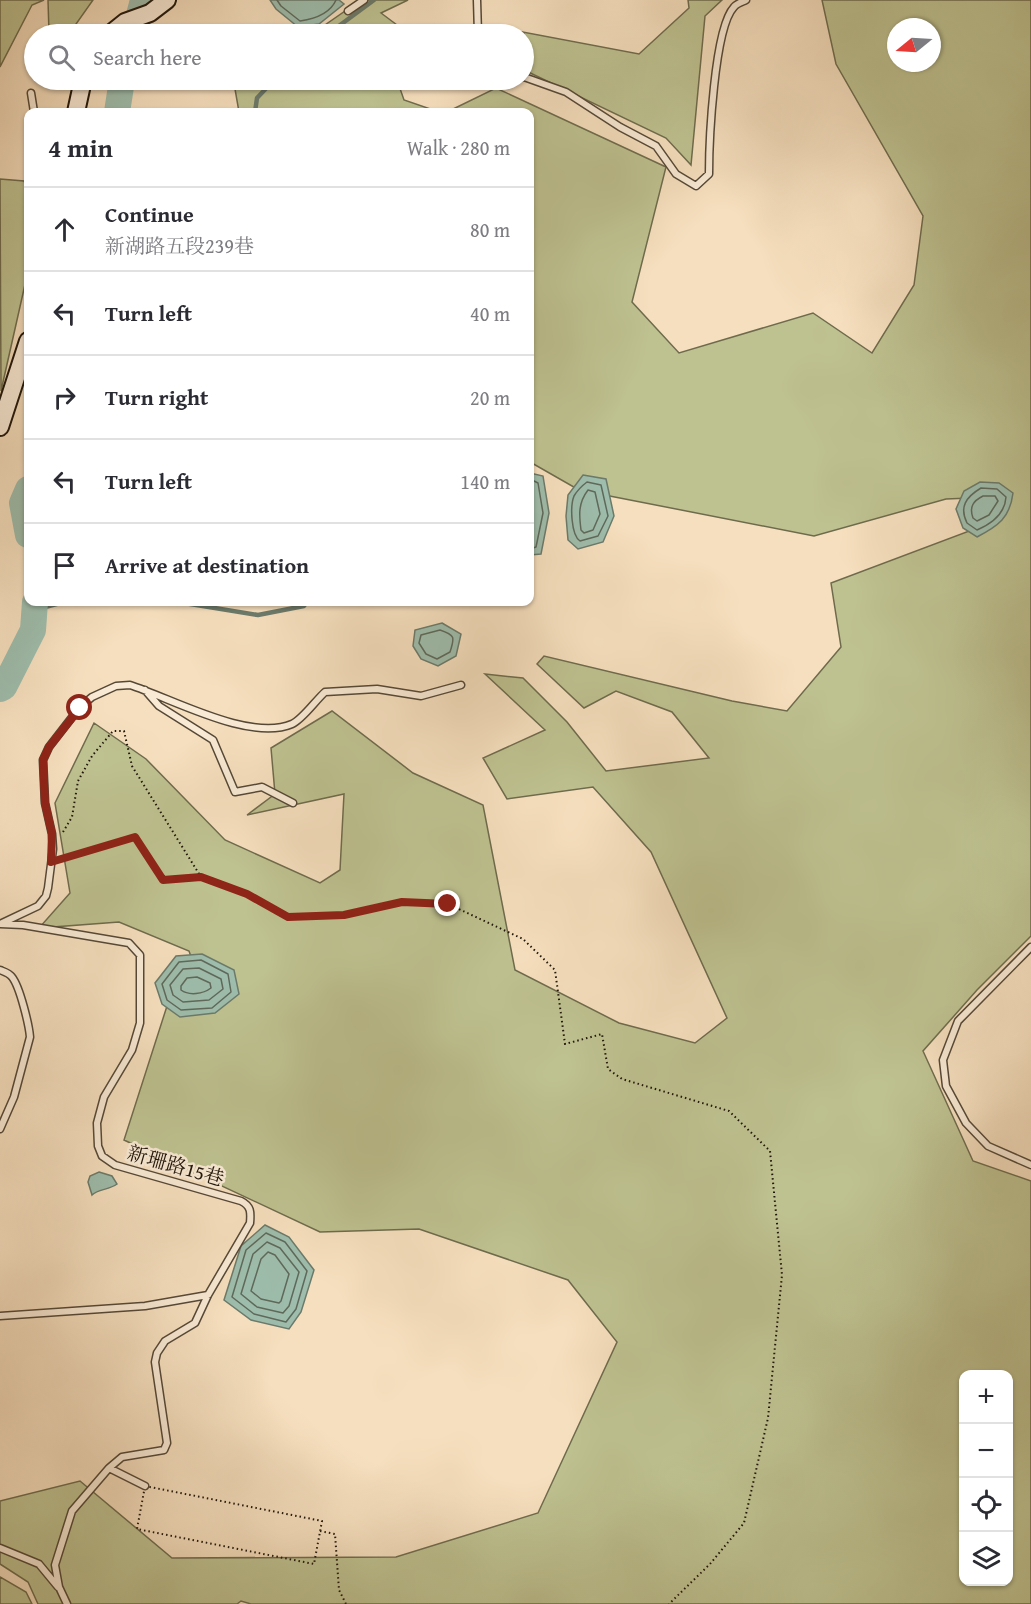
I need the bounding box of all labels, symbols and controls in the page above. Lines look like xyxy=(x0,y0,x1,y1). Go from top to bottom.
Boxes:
north arrow xyxy=(887,18,941,72)
search box xyxy=(24,24,534,90)
icon: search xyxy=(45,41,78,74)
text: Search here xyxy=(93,41,202,73)
text: 4 min xyxy=(48,128,113,167)
text: Walk · 280 m xyxy=(407,133,510,162)
text: Continue xyxy=(105,198,194,230)
icon: ahead xyxy=(48,213,81,246)
text: 80 m xyxy=(470,215,510,244)
text: 新湖路五段239巷 xyxy=(105,231,254,260)
icon: left xyxy=(48,297,81,330)
text: Turn left xyxy=(105,297,192,329)
text: 40 m xyxy=(470,299,510,328)
icon: right xyxy=(48,381,81,414)
text: Turn right xyxy=(105,381,208,413)
text: 20 m xyxy=(470,383,510,412)
icon: left xyxy=(48,465,81,498)
text: Turn left xyxy=(105,465,192,497)
text: 140 m xyxy=(460,467,510,496)
icon: arrive xyxy=(48,549,81,582)
text: Arrive at destination xyxy=(105,549,309,581)
route start xyxy=(66,694,92,720)
route end xyxy=(434,890,460,916)
street label: 新珊路15巷 xyxy=(124,1137,228,1193)
map controls xyxy=(959,1370,1013,1586)
button: + xyxy=(959,1370,1013,1424)
button: − xyxy=(959,1424,1013,1478)
button: locate xyxy=(959,1478,1013,1532)
button: layers xyxy=(959,1532,1013,1586)

